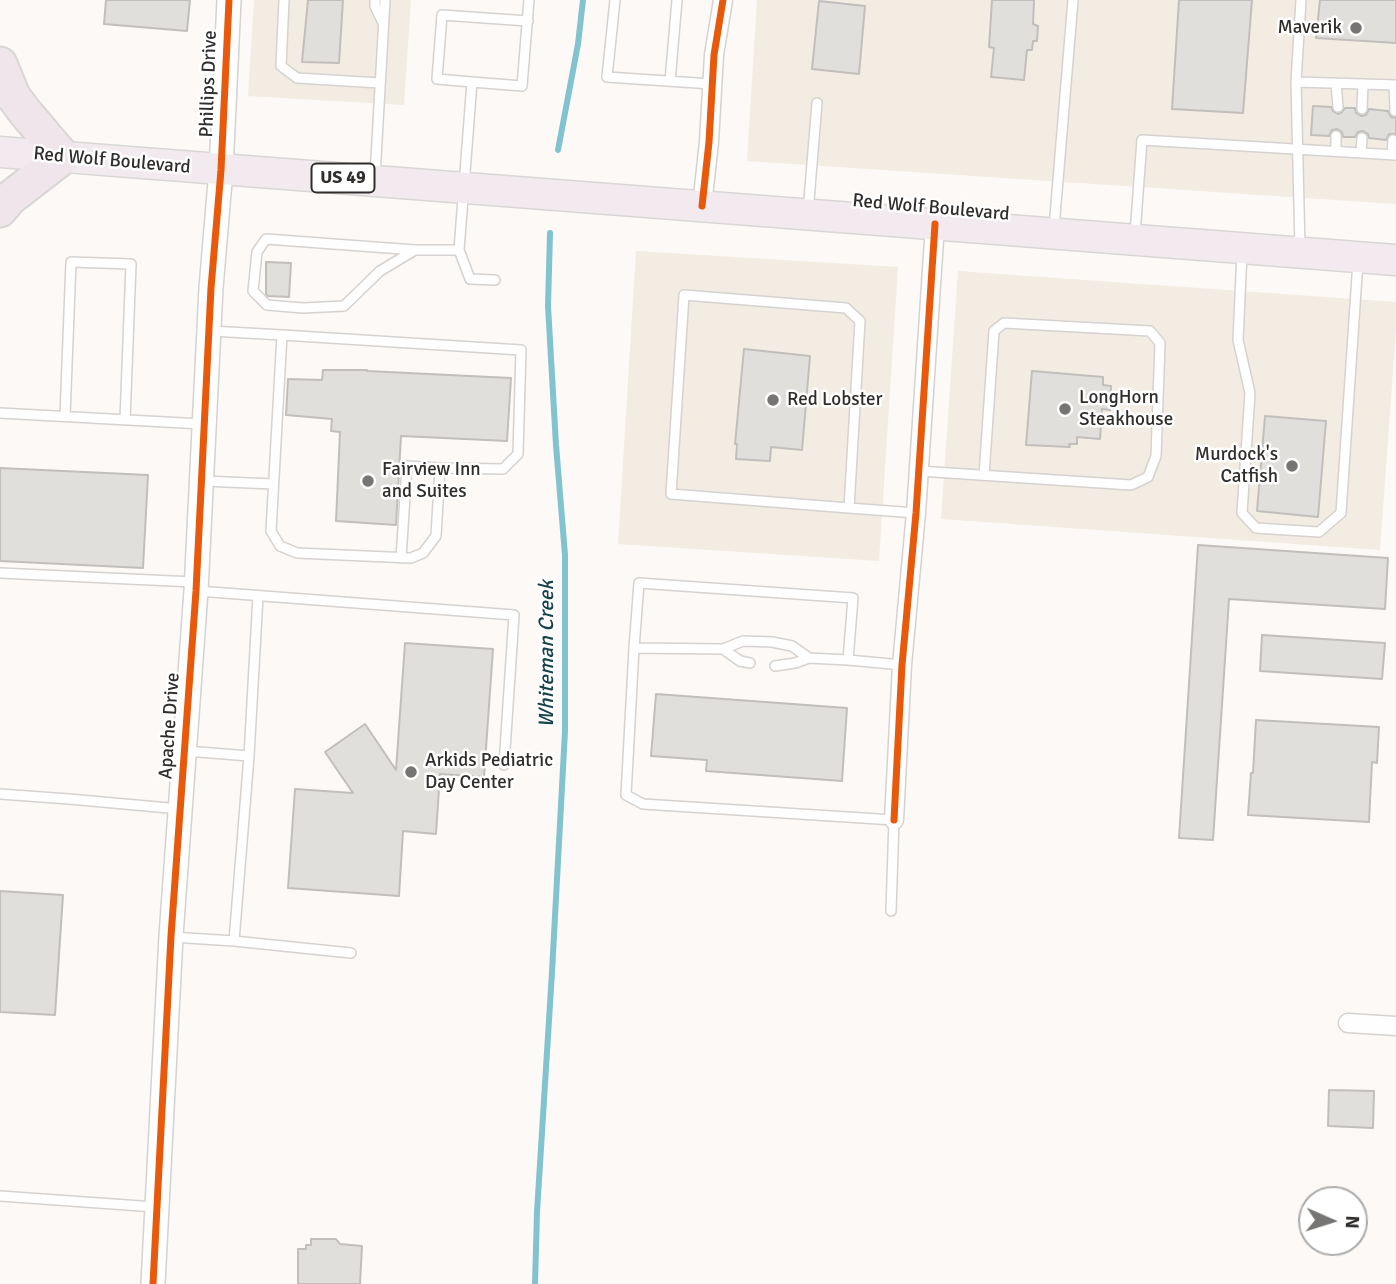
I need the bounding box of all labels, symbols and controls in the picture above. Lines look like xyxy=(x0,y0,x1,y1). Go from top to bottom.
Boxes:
place label: Maverik xyxy=(1277,17,1342,39)
marker: Maverik xyxy=(1348,20,1364,36)
street label: Phillips Drive xyxy=(196,30,222,138)
street label: Red Wolf Boulevard xyxy=(32,143,192,179)
road number: US 49 xyxy=(312,163,374,192)
street label: Red Wolf Boulevard xyxy=(851,190,1011,226)
place label: LongHorn Steakhouse xyxy=(1079,387,1173,431)
place label: Red Lobster xyxy=(787,389,883,411)
marker: Red Lobster xyxy=(765,392,781,408)
marker: LongHorn Steakhouse xyxy=(1057,401,1073,417)
place label: Murdock's Catfish xyxy=(1195,444,1278,488)
marker: Murdock's Catfish xyxy=(1284,458,1300,474)
place label: Fairview Inn and Suites xyxy=(382,459,481,503)
marker: Fairview Inn and Suites xyxy=(360,473,376,489)
water label: Whiteman Creek xyxy=(534,580,560,728)
street label: Apache Drive xyxy=(155,672,185,780)
place label: Arkids Pediatric Day Center xyxy=(425,750,553,794)
marker: Arkids Pediatric Day Center xyxy=(403,764,419,780)
north arrow xyxy=(1298,1186,1368,1256)
text: N xyxy=(1340,1215,1364,1229)

